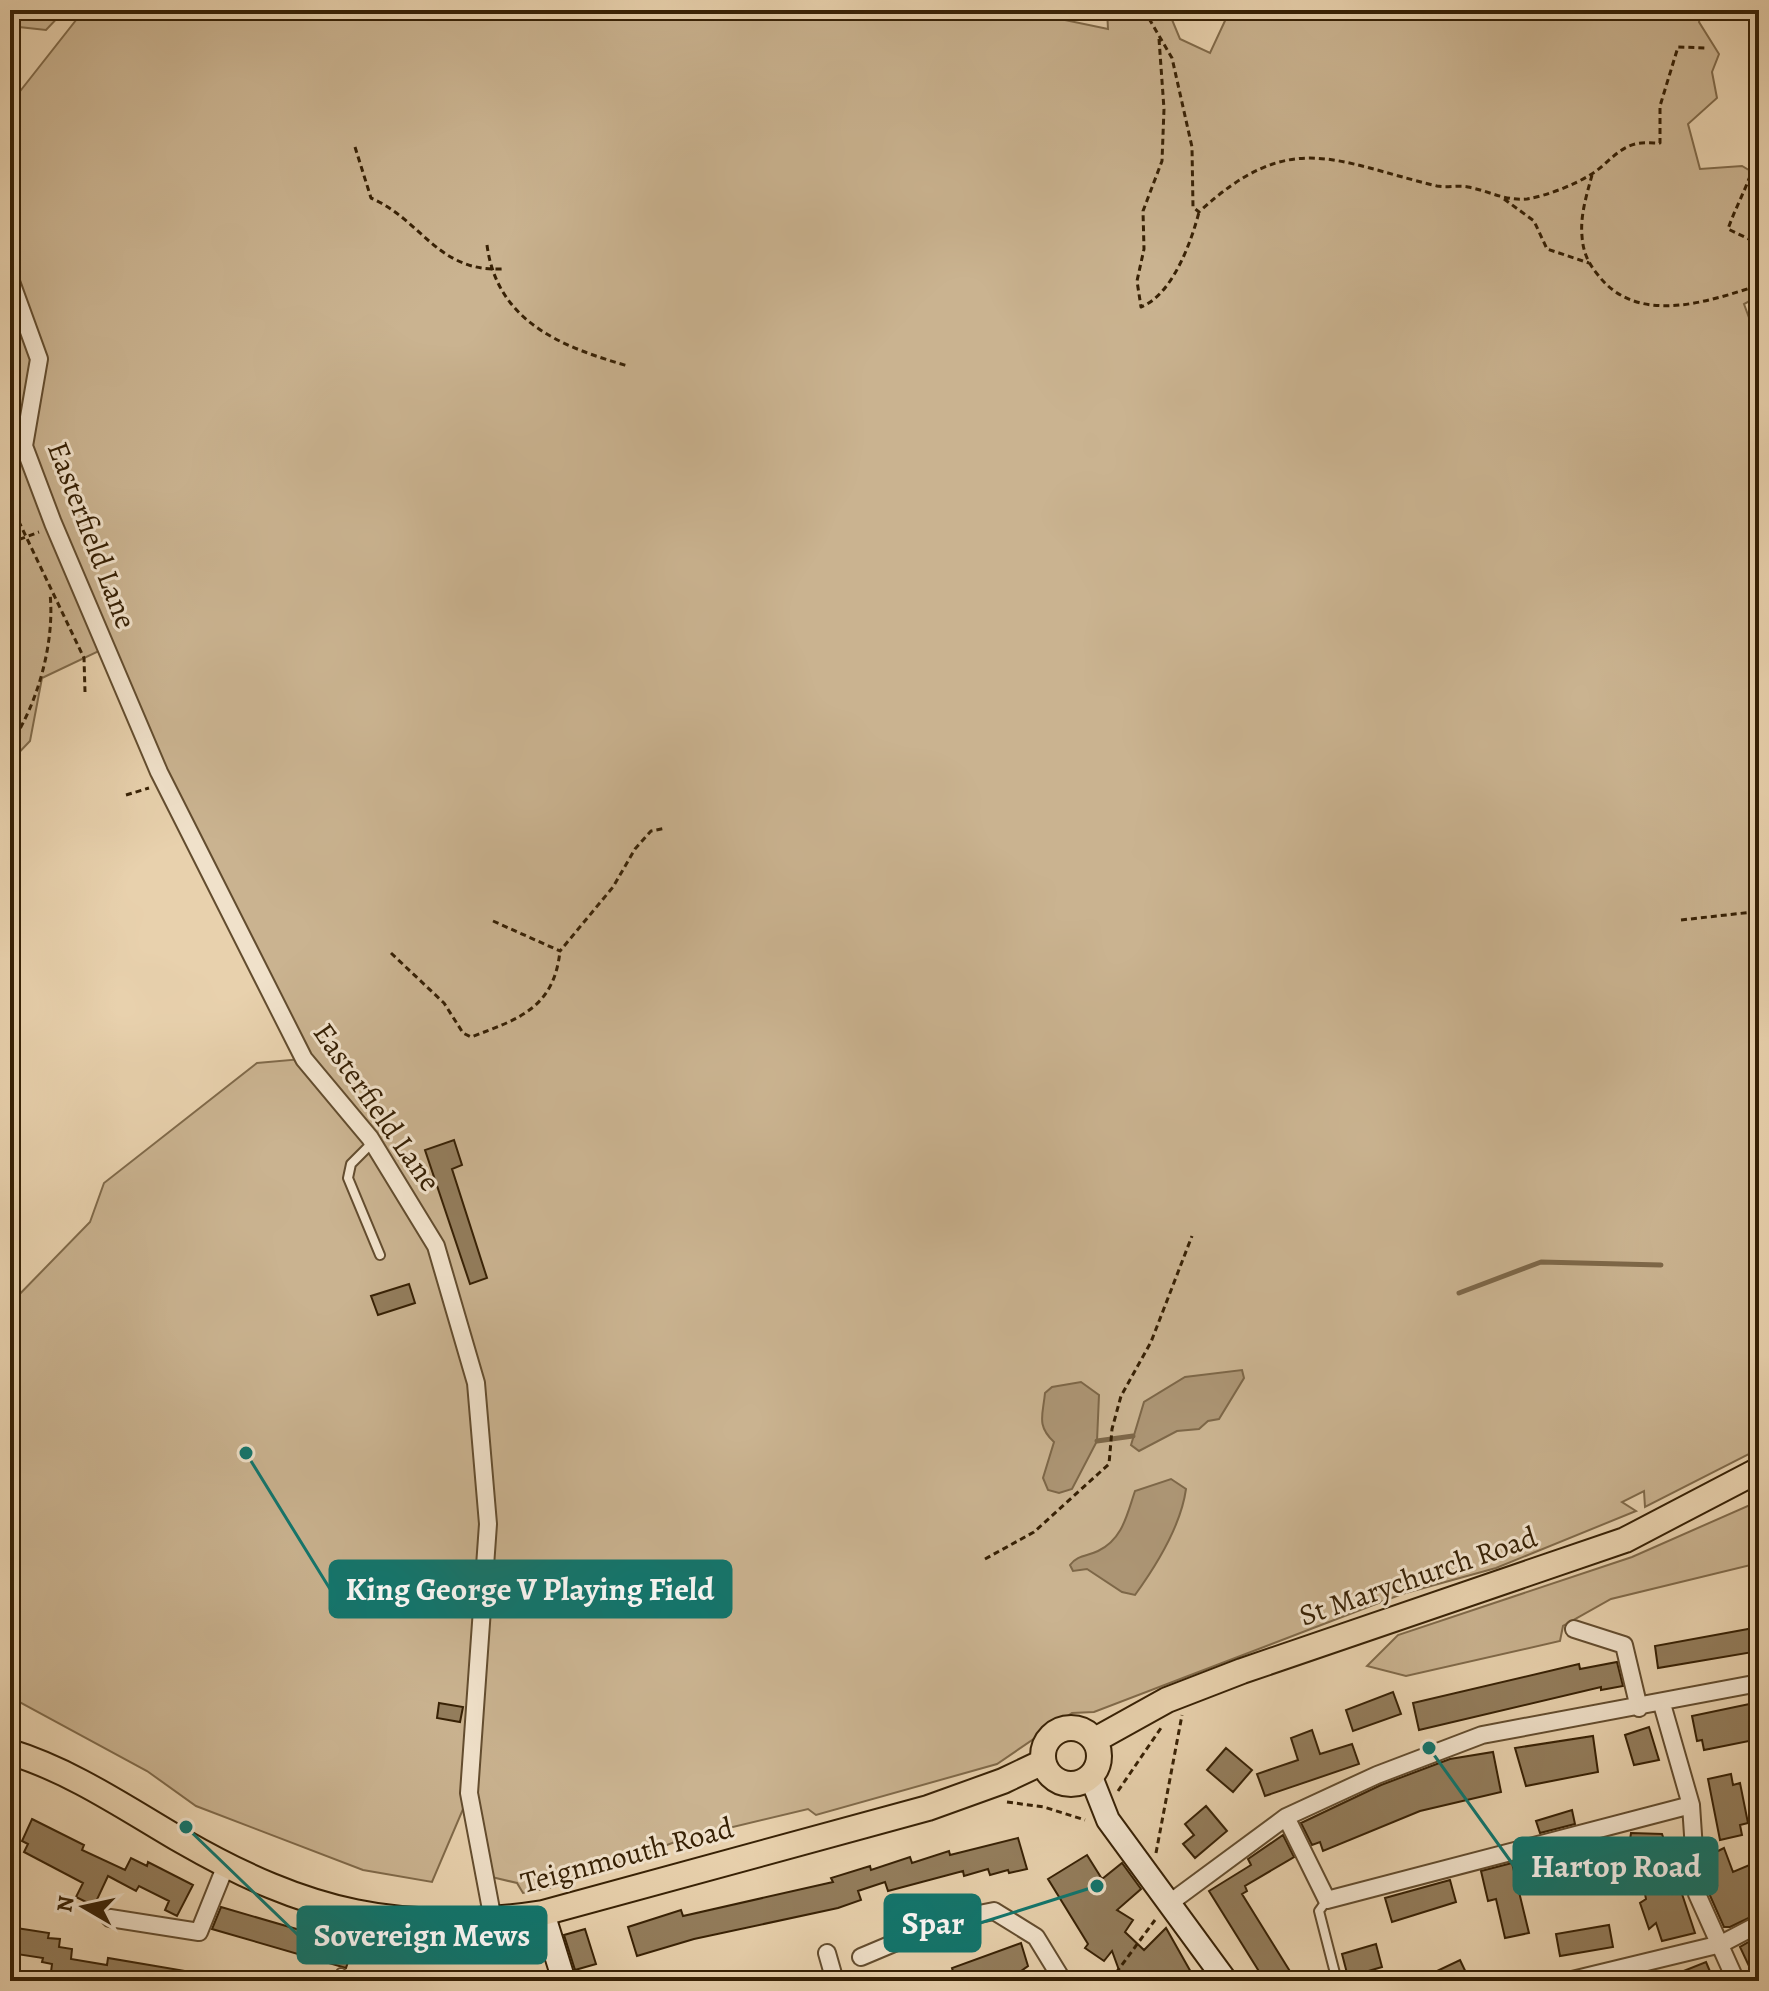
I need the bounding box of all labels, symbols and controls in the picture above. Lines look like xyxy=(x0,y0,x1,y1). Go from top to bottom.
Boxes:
street label: Easterfield Lane xyxy=(38,436,146,634)
street label: Easterfield Lane xyxy=(304,1015,450,1199)
street label: St Marychurch Road xyxy=(1294,1516,1543,1635)
callout: King George V Playing Field xyxy=(330,1561,731,1617)
text: King George V Playing Field xyxy=(346,1567,715,1611)
street label: Teignmouth Road xyxy=(516,1807,739,1903)
callout: Hartop Road xyxy=(1514,1838,1717,1894)
text: Hartop Road xyxy=(1531,1844,1702,1888)
north arrow xyxy=(44,1867,124,1947)
text: N xyxy=(49,1894,81,1914)
callout: Spar xyxy=(885,1895,980,1951)
text: Spar xyxy=(901,1901,965,1945)
callout: Sovereign Mews xyxy=(298,1907,546,1963)
text: Sovereign Mews xyxy=(314,1913,530,1957)

